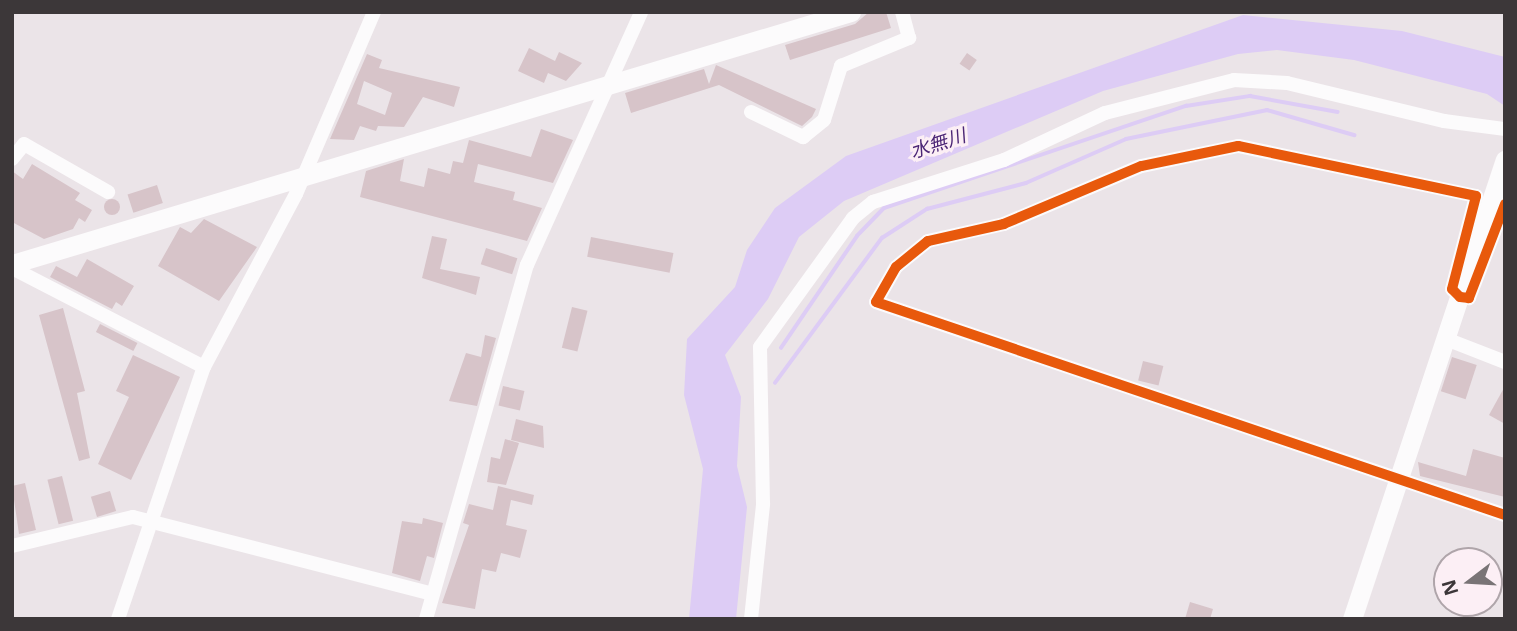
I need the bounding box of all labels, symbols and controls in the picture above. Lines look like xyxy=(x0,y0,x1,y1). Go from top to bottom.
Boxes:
water label: 水無川 xyxy=(907,124,969,164)
north arrow xyxy=(1433,547,1503,617)
text: N xyxy=(1435,576,1465,599)

